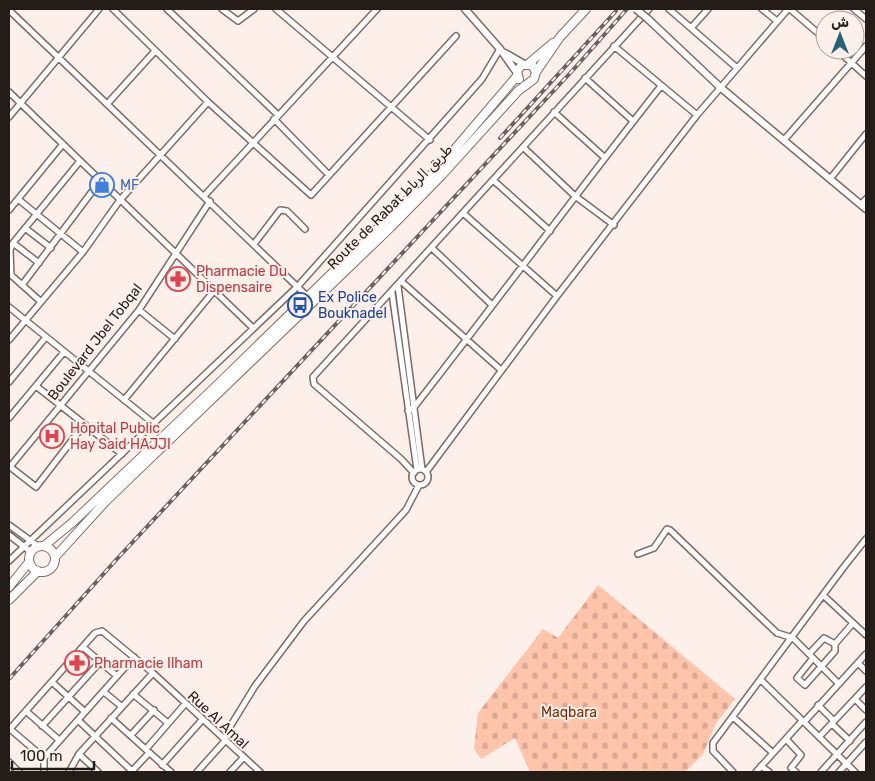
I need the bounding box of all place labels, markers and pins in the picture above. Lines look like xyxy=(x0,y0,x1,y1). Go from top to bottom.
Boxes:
shop icon: MF xyxy=(89,172,115,198)
place label: MF xyxy=(120,177,139,194)
place label: Pharmacie Du Dispensaire xyxy=(196,263,287,296)
pharmacy icon: Pharmacie Du Dispensaire xyxy=(165,266,191,292)
place label: Ex Police Bouknadel xyxy=(318,289,387,322)
bus stop icon: Ex Police Bouknadel xyxy=(287,292,313,318)
place label: Hôpital Public Hay Said HAJJI xyxy=(70,420,171,453)
hospital icon: Hôpital Public Hay Said HAJJI xyxy=(39,423,65,449)
pharmacy icon: Pharmacie Ilham xyxy=(64,650,90,676)
place label: Pharmacie Ilham xyxy=(94,655,203,672)

